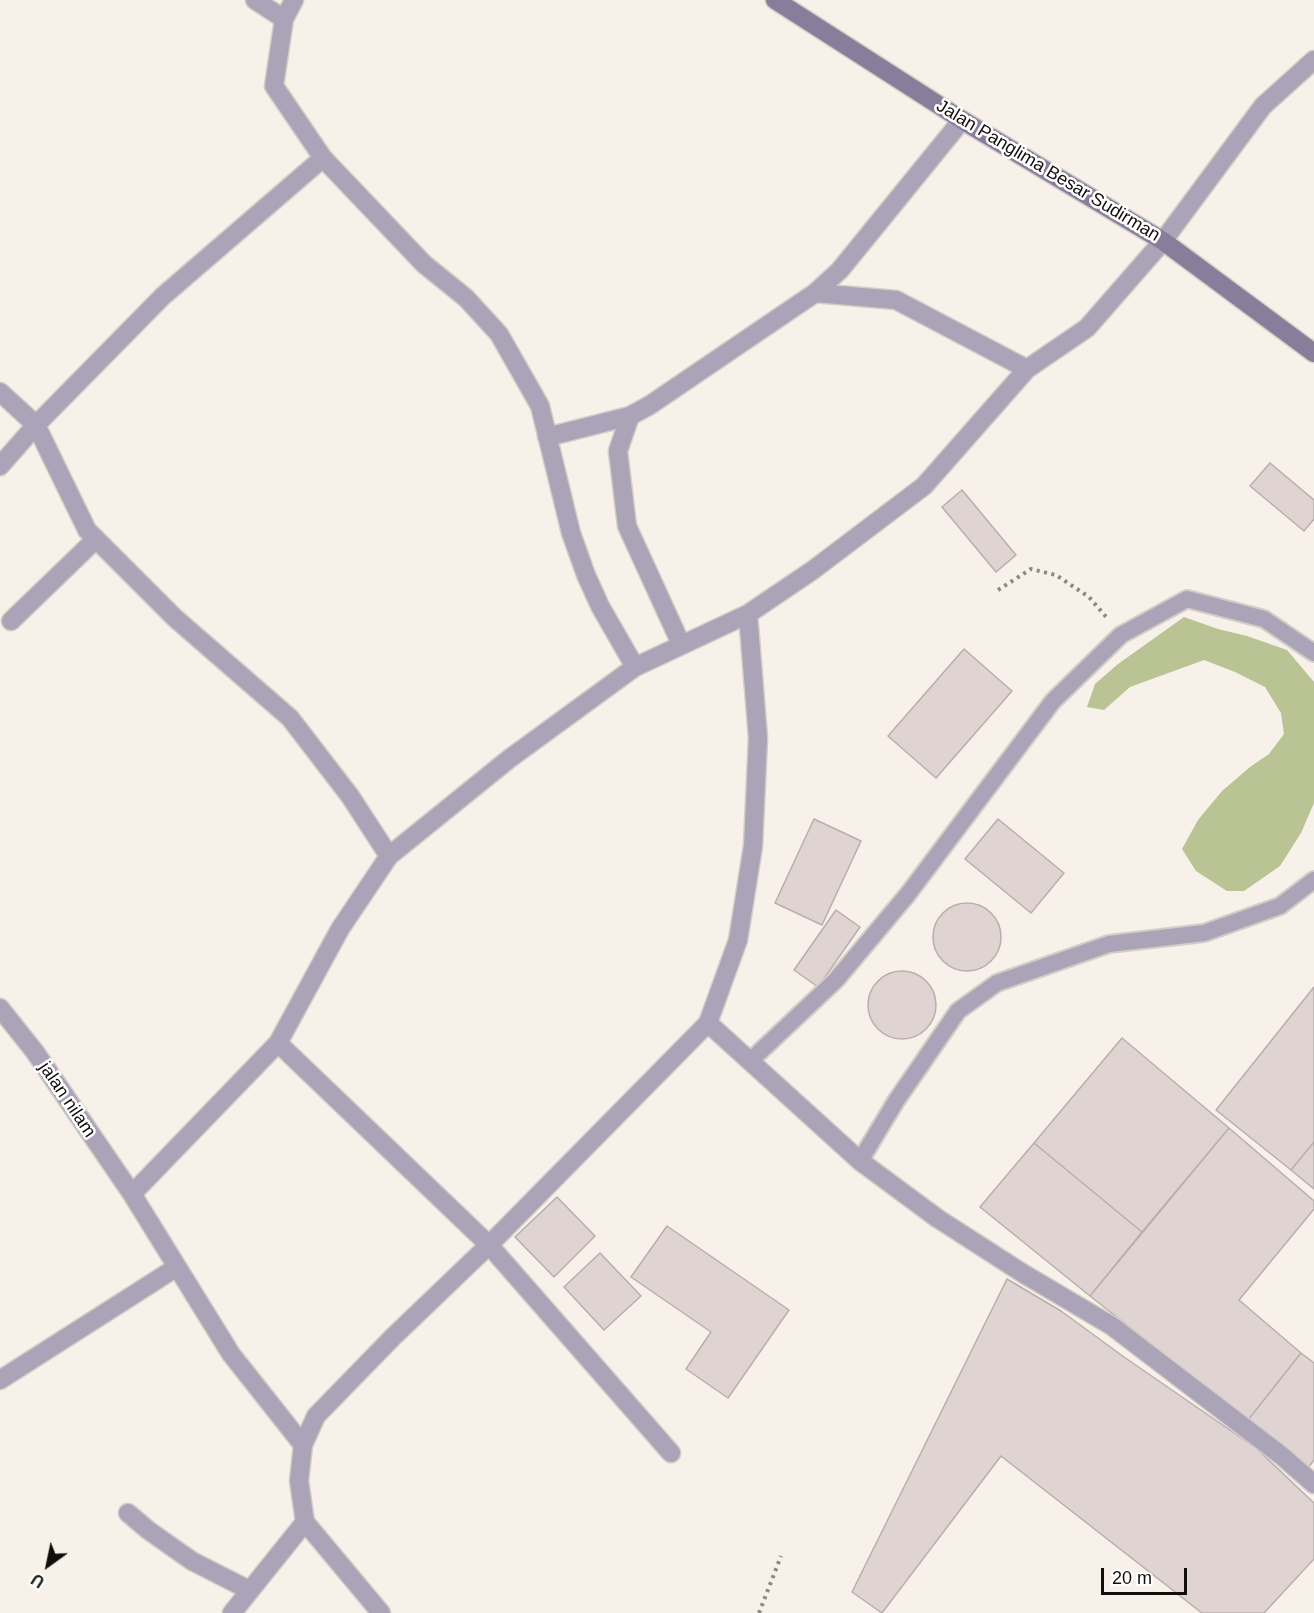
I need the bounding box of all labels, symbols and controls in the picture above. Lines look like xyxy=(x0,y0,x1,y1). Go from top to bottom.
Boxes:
street label: Jalan Panglima Besar Sudirman xyxy=(932,96,1164,246)
street label: jalan nilam xyxy=(34,1058,100,1142)
north arrow xyxy=(18,1535,78,1595)
scale bar xyxy=(1104,1556,1190,1594)
text: 20 m xyxy=(1112,1568,1152,1588)
text: U xyxy=(28,1570,47,1591)

